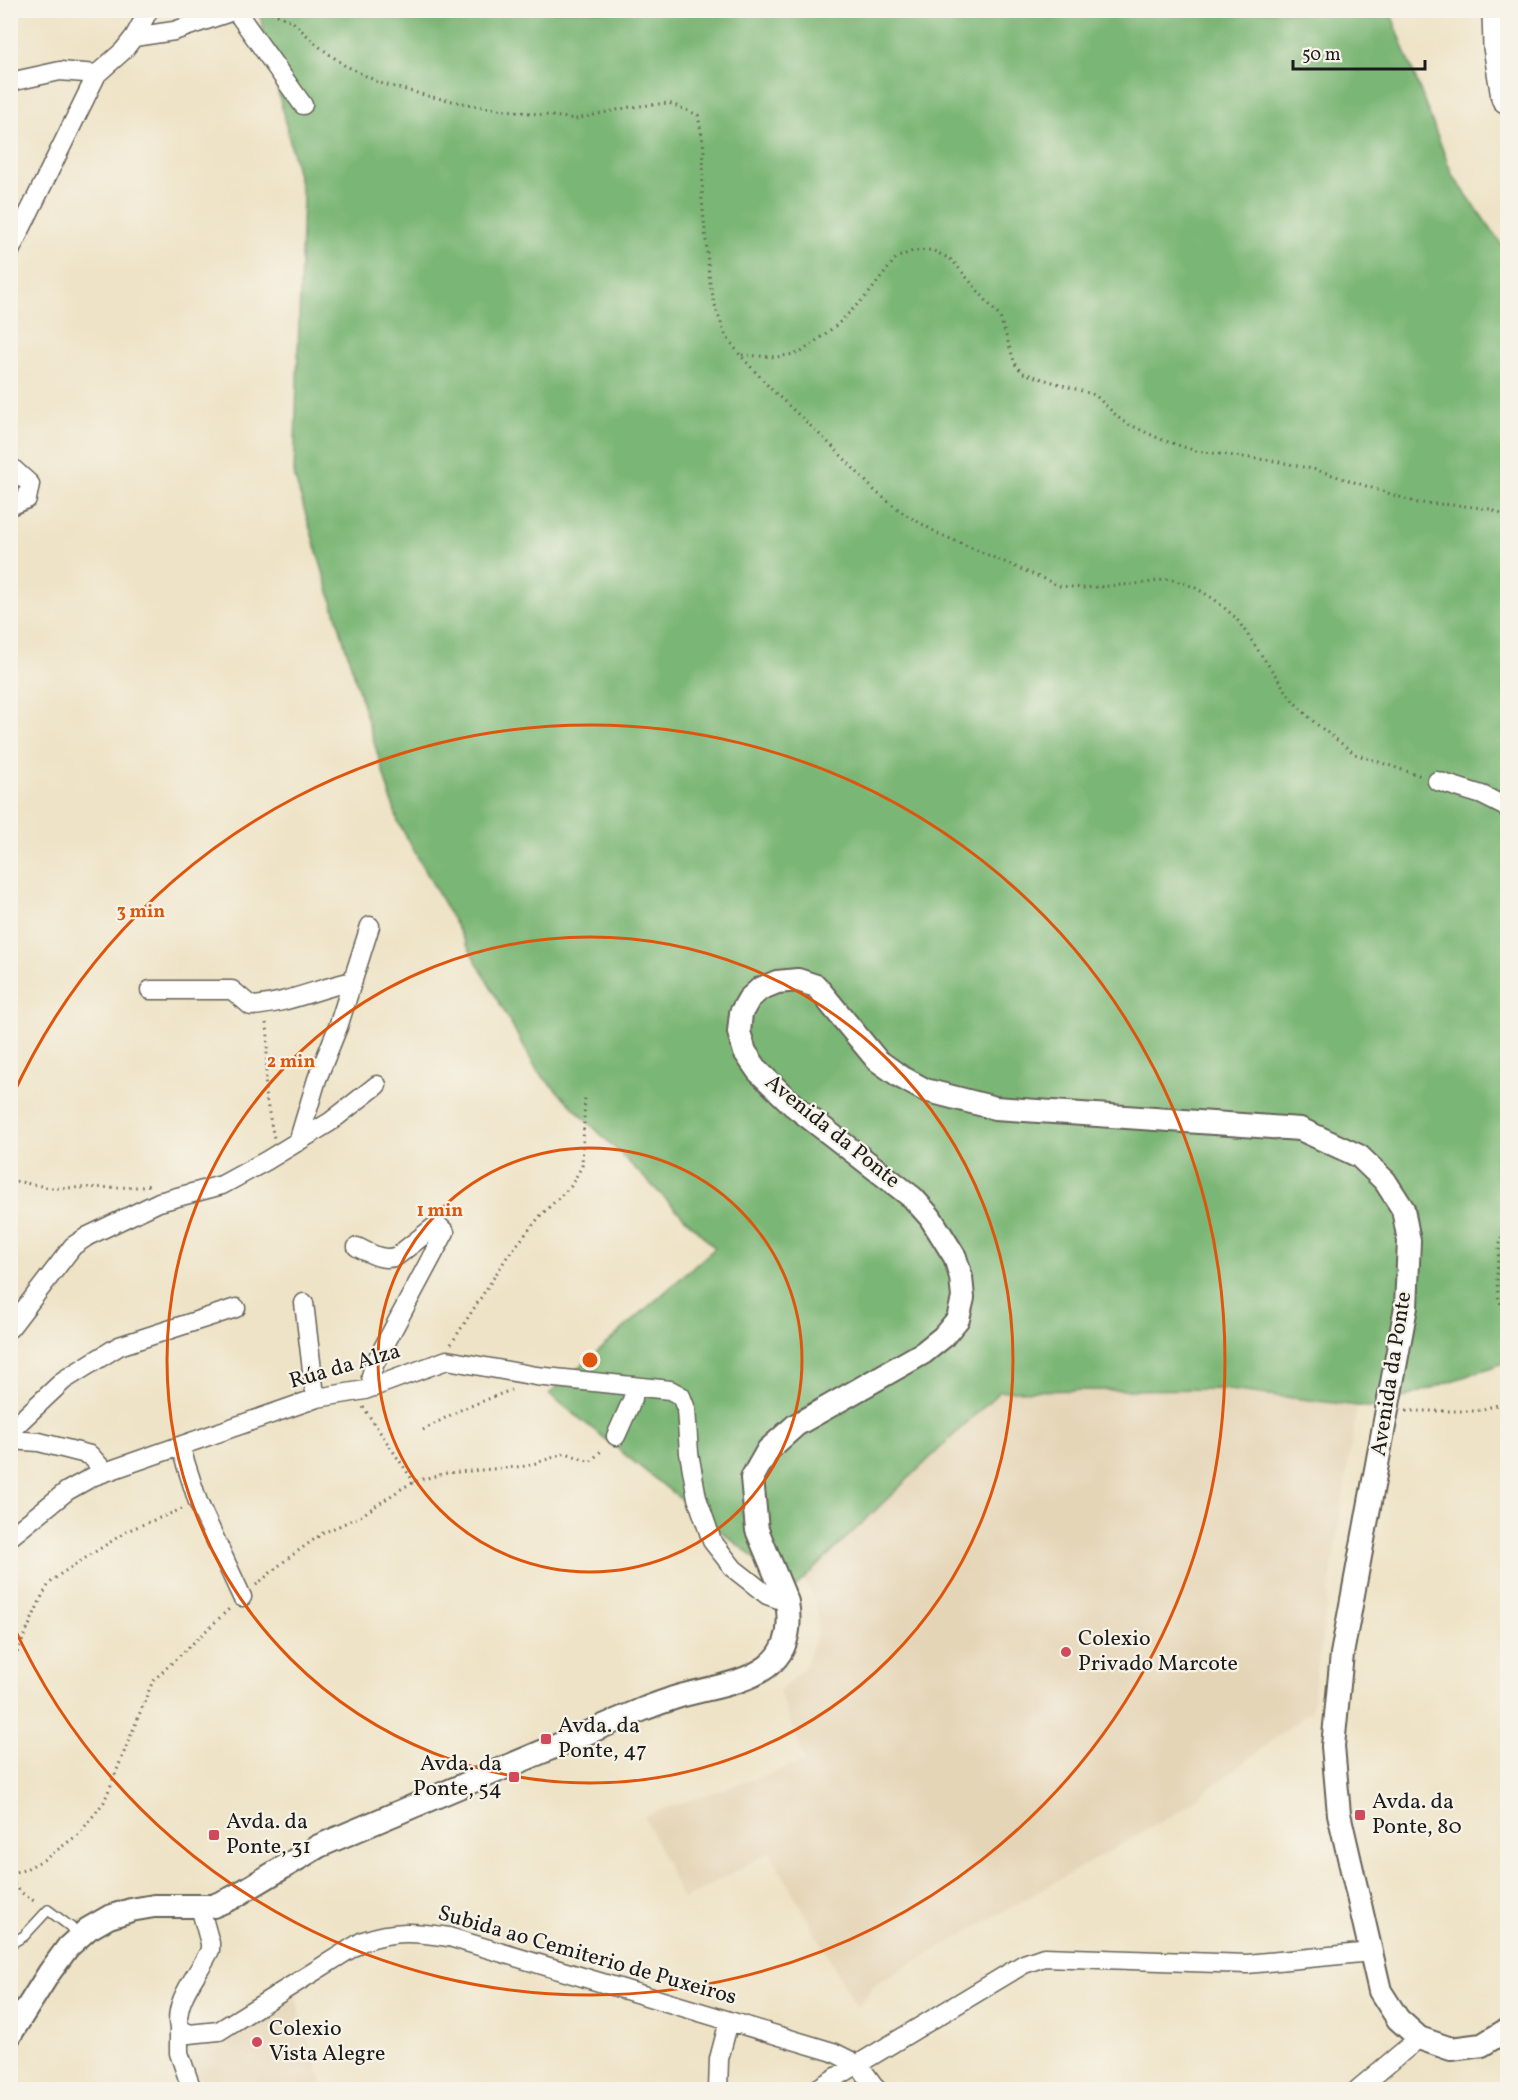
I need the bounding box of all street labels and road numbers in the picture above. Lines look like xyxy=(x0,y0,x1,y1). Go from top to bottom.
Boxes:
street label: Avenida da Ponte xyxy=(758,1068,906,1196)
street label: Avenida da Ponte xyxy=(1364,1289,1420,1459)
street label: Rúa da Alza xyxy=(286,1336,404,1398)
street label: Subida ao Cemiterio de Puxeiros xyxy=(434,1898,740,2014)

